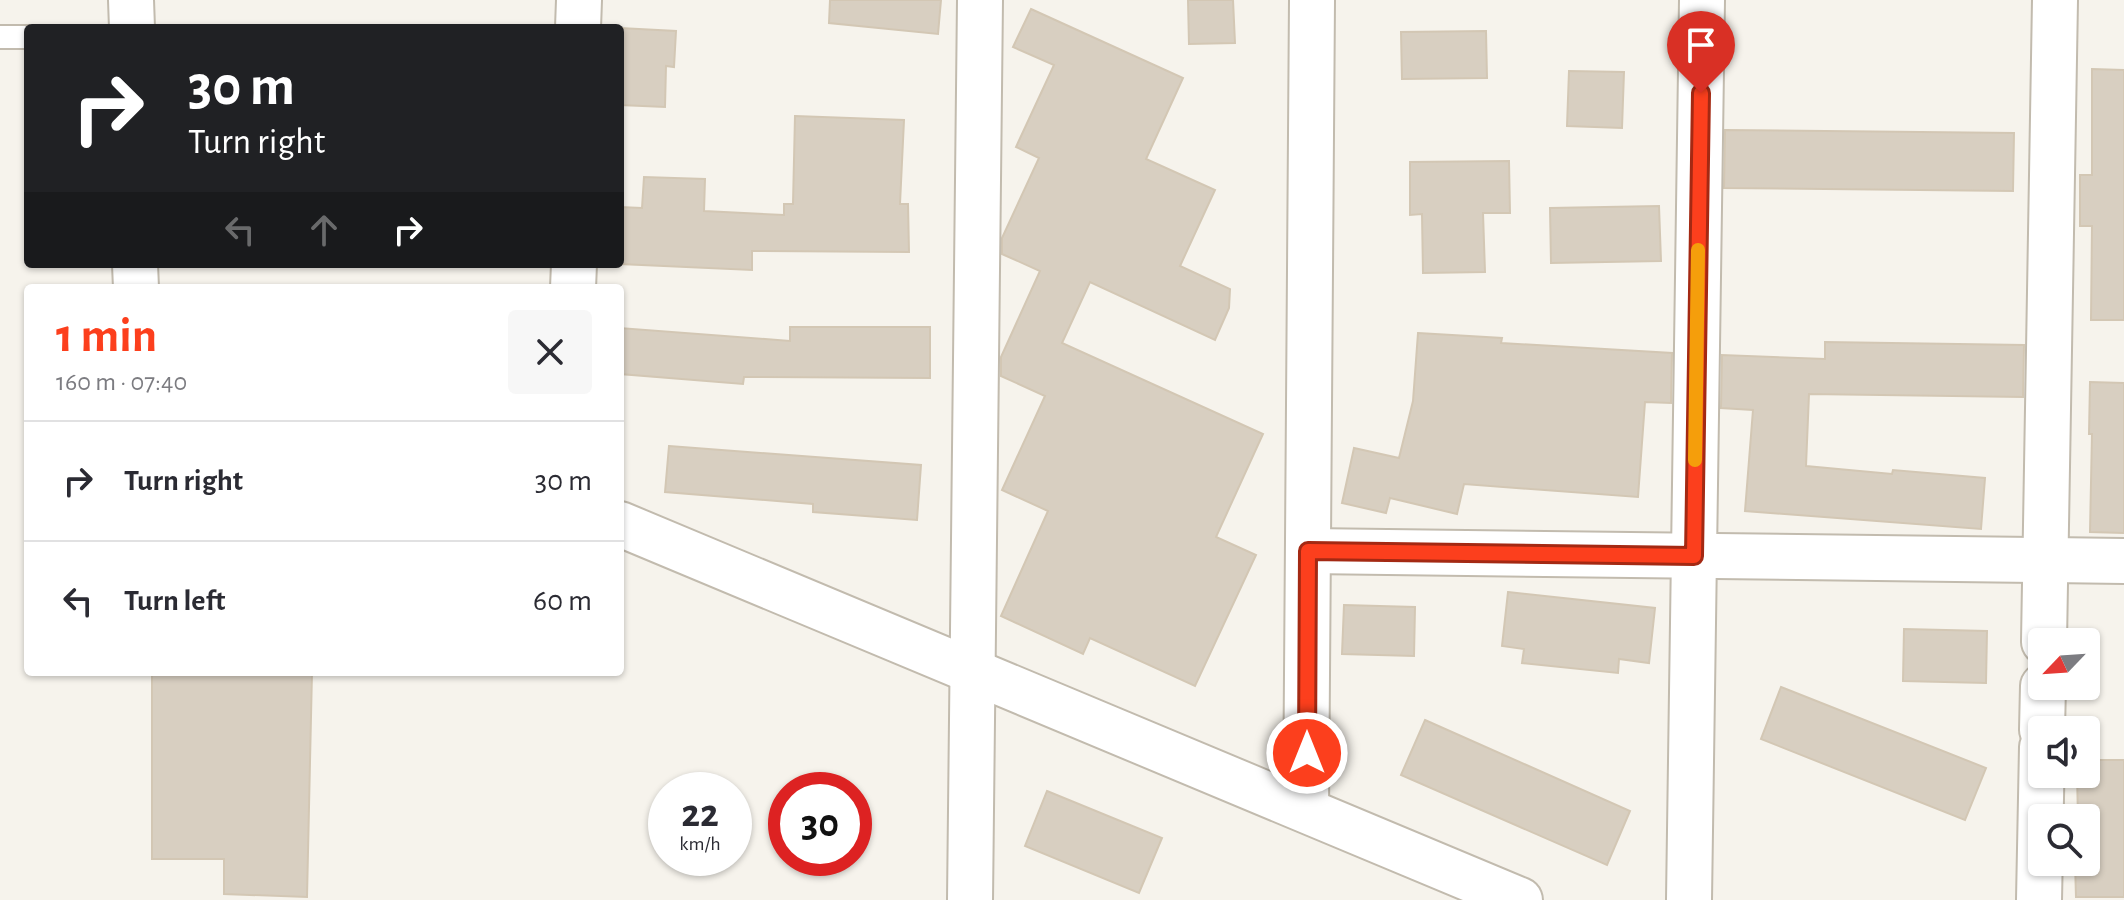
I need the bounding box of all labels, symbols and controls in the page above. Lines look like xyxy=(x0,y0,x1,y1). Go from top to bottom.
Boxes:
pin xyxy=(1667,11,1735,93)
icon: arrive xyxy=(1679,23,1723,67)
icon: right xyxy=(56,56,160,160)
text: 30 m xyxy=(188,59,295,115)
text: Turn right xyxy=(188,124,325,160)
icon: left xyxy=(218,208,262,252)
icon: ahead xyxy=(302,208,346,252)
icon: right xyxy=(386,208,430,252)
button: close xyxy=(508,310,592,394)
text: 1 min xyxy=(56,313,157,361)
text: 160 m · 07:40 xyxy=(56,369,187,395)
icon: right xyxy=(56,459,100,503)
text: Turn right xyxy=(124,466,243,496)
text: 30 m xyxy=(535,466,592,496)
icon: left xyxy=(56,579,100,623)
text: Turn left xyxy=(124,586,225,616)
text: 60 m xyxy=(533,586,592,616)
north arrow xyxy=(2028,628,2100,700)
map controls xyxy=(2028,628,2100,876)
position arrow xyxy=(1265,711,1349,795)
button: sound xyxy=(2028,716,2100,788)
speed limit sign: 30 xyxy=(768,772,872,876)
text: 22 xyxy=(681,794,719,834)
button: search xyxy=(2028,804,2100,876)
text: km/h xyxy=(679,834,721,854)

